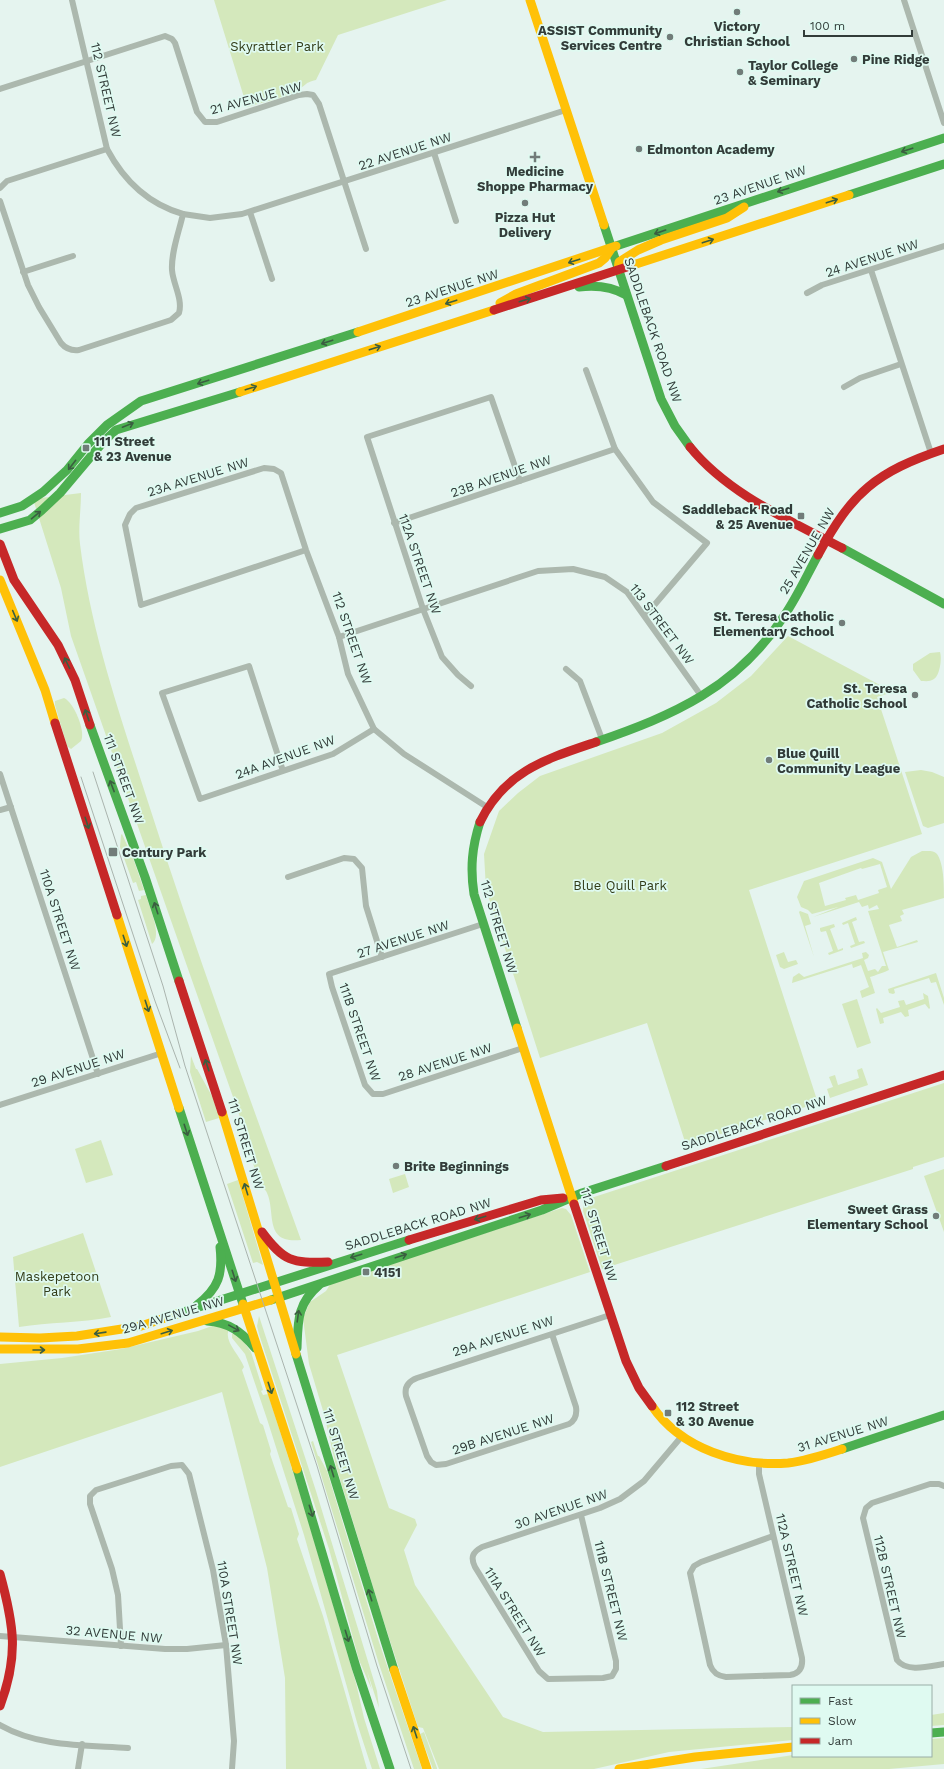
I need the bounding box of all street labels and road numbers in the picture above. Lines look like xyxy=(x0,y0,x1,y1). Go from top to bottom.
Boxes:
street label: 112 STREET NW xyxy=(88,41,124,140)
street label: 21 AVENUE NW xyxy=(208,78,304,117)
street label: 22 AVENUE NW xyxy=(357,129,454,173)
street label: 23 AVENUE NW xyxy=(712,162,809,208)
street label: 24 AVENUE NW xyxy=(824,236,921,280)
street label: SADDLEBACK ROAD NW xyxy=(621,256,685,405)
street label: 23 AVENUE NW xyxy=(404,266,501,310)
street label: 23B AVENUE NW xyxy=(449,452,554,500)
street label: 23A AVENUE NW xyxy=(146,454,251,500)
street label: 25 AVENUE NW xyxy=(776,505,838,597)
street label: 112A STREET NW xyxy=(396,512,444,617)
street label: 113 STREET NW xyxy=(627,581,698,668)
street label: 112 STREET NW xyxy=(329,590,375,687)
street label: 111 STREET NW xyxy=(101,732,147,827)
street label: 24A AVENUE NW xyxy=(233,732,337,782)
street label: 110A STREET NW xyxy=(37,867,84,973)
street label: 112 STREET NW xyxy=(478,878,521,976)
street label: 27 AVENUE NW xyxy=(355,917,452,961)
street label: 111B STREET NW xyxy=(336,981,384,1084)
street label: 28 AVENUE NW xyxy=(396,1040,494,1084)
street label: 29 AVENUE NW xyxy=(29,1046,127,1090)
street label: SADDLEBACK ROAD NW xyxy=(679,1092,829,1154)
street label: 111 STREET NW xyxy=(225,1097,267,1192)
street label: 112 STREET NW xyxy=(578,1186,621,1284)
street label: SADDLEBACK ROAD NW xyxy=(343,1194,494,1253)
street label: 29A AVENUE NW xyxy=(120,1293,226,1337)
street label: 29A AVENUE NW xyxy=(451,1312,556,1359)
street label: 111 STREET NW xyxy=(320,1407,362,1502)
street label: 29B AVENUE NW xyxy=(450,1410,556,1458)
street label: 31 AVENUE NW xyxy=(796,1413,891,1455)
street label: 30 AVENUE NW xyxy=(512,1486,610,1532)
street label: 112A STREET NW xyxy=(773,1512,811,1618)
street label: 112B STREET NW xyxy=(871,1534,909,1641)
street label: 111B STREET NW xyxy=(591,1539,631,1643)
street label: 110A STREET NW xyxy=(214,1560,246,1667)
street label: 111A STREET NW xyxy=(481,1564,549,1660)
street label: 32 AVENUE NW xyxy=(65,1622,164,1646)

